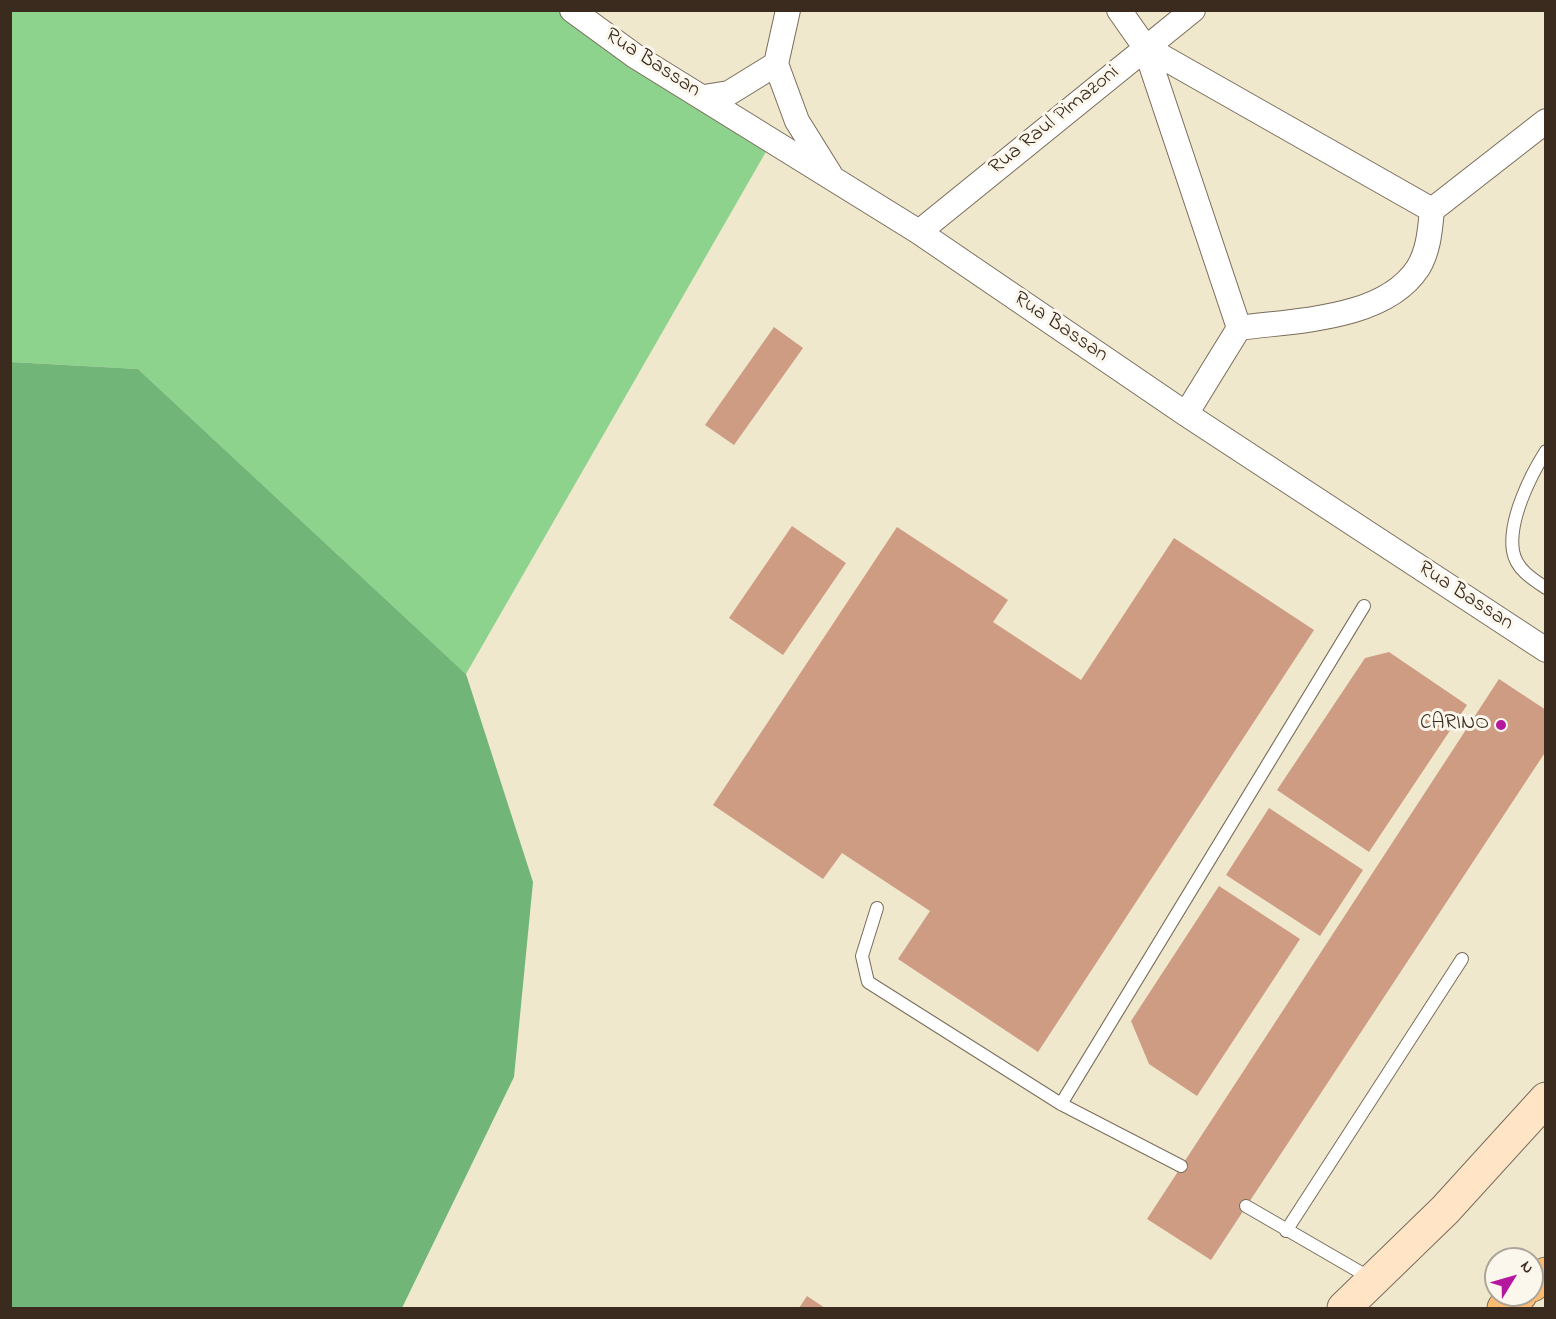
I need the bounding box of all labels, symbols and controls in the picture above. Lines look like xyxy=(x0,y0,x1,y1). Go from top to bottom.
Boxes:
street label: Rua Bassan xyxy=(600,24,704,104)
street label: Rua Raul Pimazoni xyxy=(985,61,1125,181)
street label: Rua Bassan xyxy=(1008,287,1112,369)
street label: Rua Bassan xyxy=(1413,557,1517,637)
place label: CARINO xyxy=(1420,712,1489,738)
marker: CARINO xyxy=(1494,718,1508,732)
north arrow xyxy=(1484,1247,1544,1307)
text: N xyxy=(1514,1256,1540,1279)

